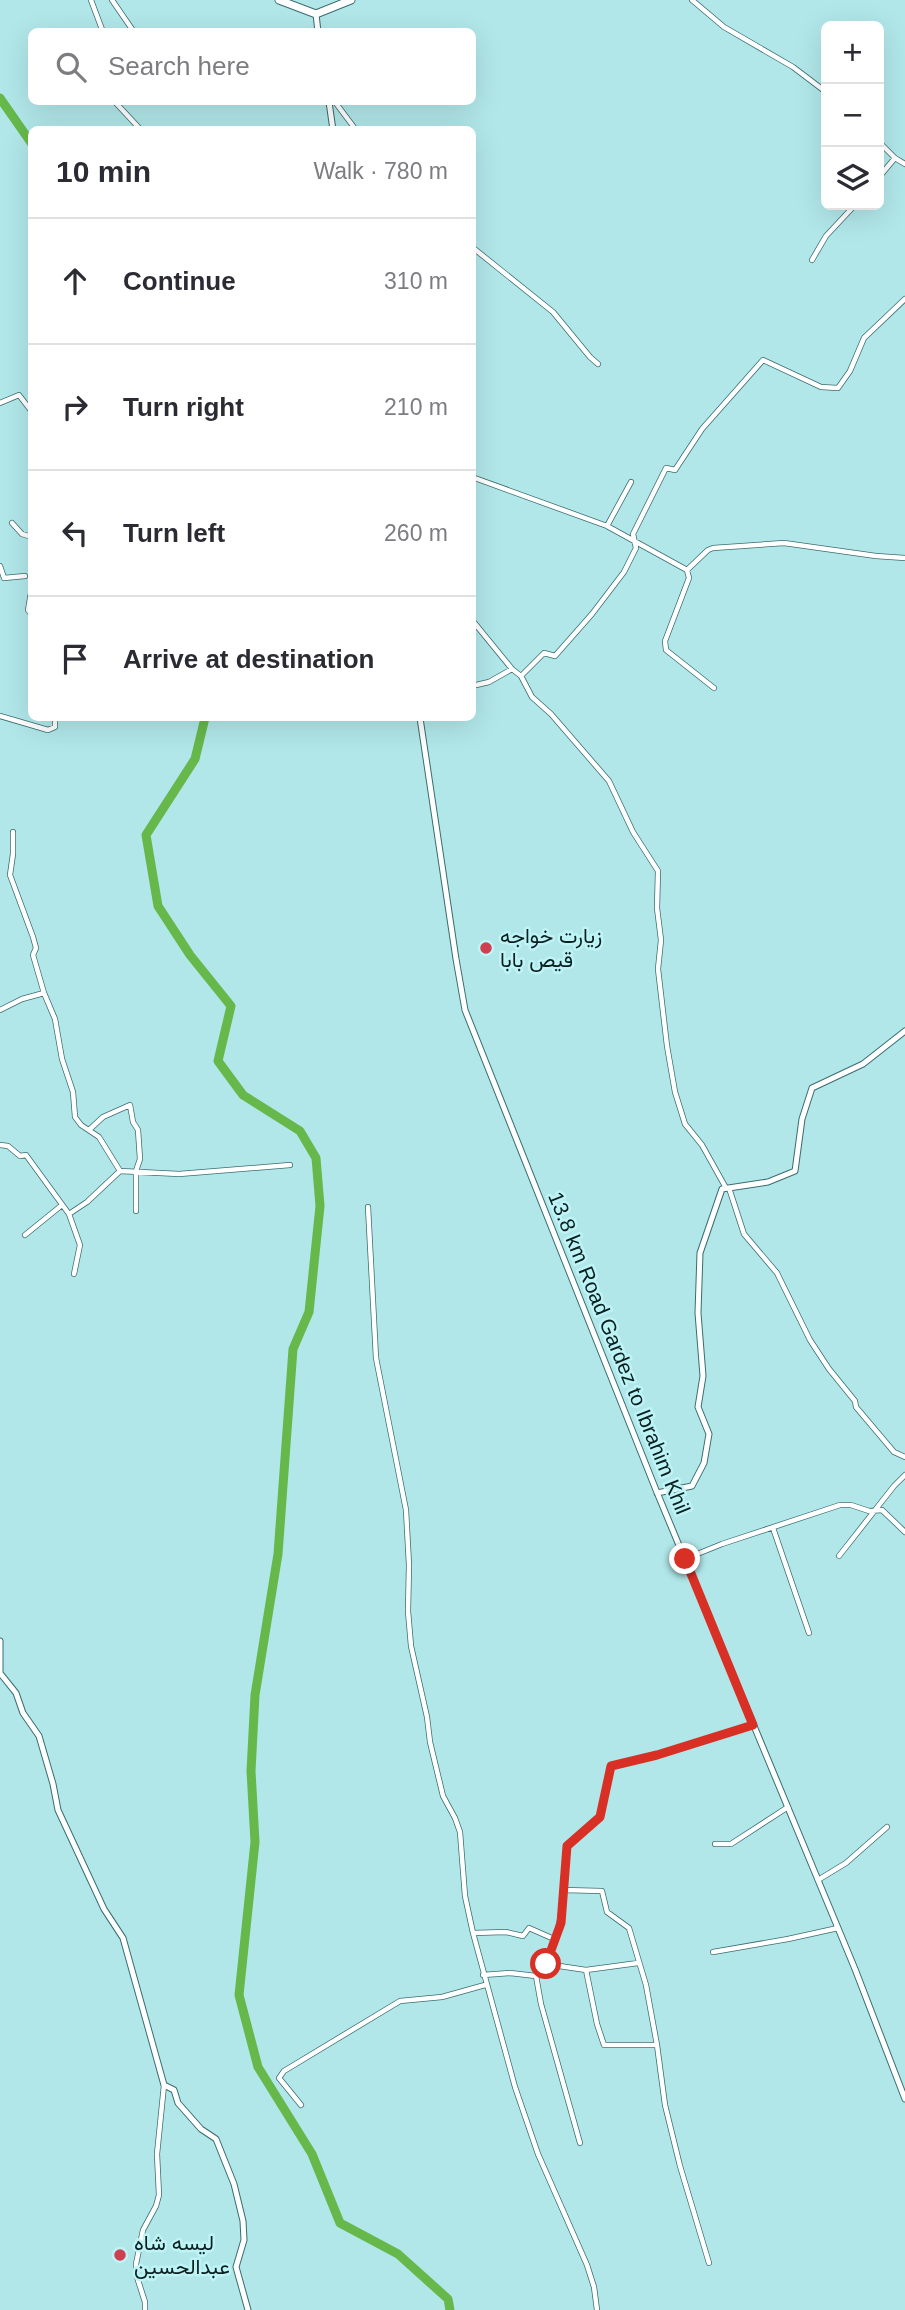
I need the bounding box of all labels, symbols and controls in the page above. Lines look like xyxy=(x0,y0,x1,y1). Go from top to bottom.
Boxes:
map controls xyxy=(821,21,884,210)
button: + xyxy=(821,21,884,84)
search box xyxy=(28,28,476,105)
icon: search xyxy=(52,48,90,86)
text: Search here xyxy=(108,51,250,81)
button: − xyxy=(821,84,884,147)
button: layers xyxy=(821,147,884,210)
text: 10 min xyxy=(56,155,151,188)
text: Walk · 780 m xyxy=(313,158,448,184)
icon: ahead xyxy=(56,262,94,300)
text: Continue xyxy=(123,266,236,296)
text: 310 m xyxy=(384,268,448,294)
icon: right xyxy=(56,388,94,426)
text: Turn right xyxy=(123,392,244,422)
text: 210 m xyxy=(384,394,448,420)
icon: left xyxy=(56,514,94,552)
text: Turn left xyxy=(123,518,225,548)
text: 260 m xyxy=(384,520,448,546)
icon: arrive xyxy=(56,640,94,678)
text: Arrive at destination xyxy=(123,644,374,674)
place label: زیارت خواجه قیص بابا xyxy=(500,924,602,972)
marker: زیارت خواجه قیص بابا xyxy=(478,940,494,956)
street label: 13.8 km Road Gardez to Ibrahim Khil xyxy=(544,1188,695,1517)
route end xyxy=(669,1543,700,1574)
route start xyxy=(530,1948,561,1979)
place label: لیسه شاه عبدالحسین xyxy=(134,2231,230,2279)
marker: لیسه شاه عبدالحسین xyxy=(112,2247,128,2263)

